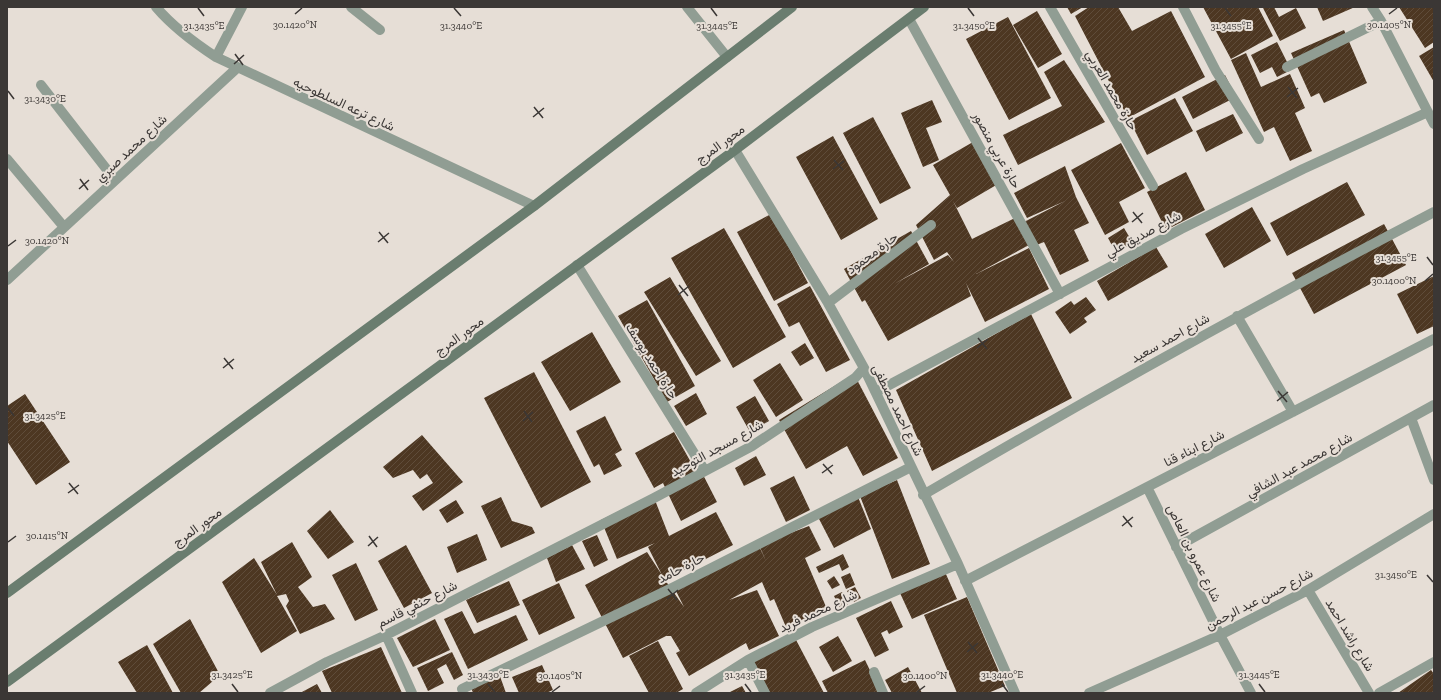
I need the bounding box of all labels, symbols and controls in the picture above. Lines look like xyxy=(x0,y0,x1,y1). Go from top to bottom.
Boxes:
text: 30.1420°N xyxy=(273,19,318,31)
text: 30.1405°N xyxy=(1367,19,1412,31)
text: 31.3435°E xyxy=(184,20,225,32)
text: 31.3440°E xyxy=(440,20,482,32)
text: 31.3445°E xyxy=(696,20,738,32)
text: 31.3450°E xyxy=(953,20,995,32)
text: 31.3455°E xyxy=(1210,20,1252,32)
street label: حارة محمد العربي xyxy=(1080,47,1141,134)
street label: شارع ترعه السلطوحيه xyxy=(290,74,397,136)
text: 31.3430°E xyxy=(24,93,66,105)
street label: حارة عربي منصور xyxy=(967,108,1024,193)
street label: شارع محمد صبري xyxy=(92,111,172,187)
street label: محور المرج xyxy=(693,121,749,168)
street label: شارع صديق علي xyxy=(1103,208,1185,263)
street label: حارة محمود xyxy=(844,229,901,278)
text: 30.1420°N xyxy=(25,235,70,247)
text: 31.3455°E xyxy=(1375,252,1417,264)
text: 30.1400°N xyxy=(1372,275,1417,287)
street label: شارع احمد سعيد xyxy=(1128,310,1213,368)
street label: محور المرج xyxy=(432,313,488,360)
street label: حارة احمد يوسف xyxy=(622,320,681,402)
street label: شارع احمد مصطفى xyxy=(868,362,927,459)
text: 31.3425°E xyxy=(24,410,66,422)
street label: شارع مسجد التوحيد xyxy=(668,416,767,481)
street label: شارع ابناء قنا xyxy=(1161,426,1228,471)
street label: شارع محمد عبد الشافي xyxy=(1243,430,1356,503)
street label: شارع عمرو بن العاص xyxy=(1162,502,1224,605)
street label: محور المرج xyxy=(170,504,226,551)
text: 30.1415°N xyxy=(26,530,69,542)
street label: حارة حامد xyxy=(655,550,708,587)
street label: شارع حسن عبد الرحمن xyxy=(1203,565,1316,634)
text: 31.3450°E xyxy=(1375,569,1417,581)
street label: شارع حنفي قاسم xyxy=(374,577,461,633)
street label: شارع محمد فريد xyxy=(777,586,860,637)
street label: شارع راشد احمد xyxy=(1321,596,1378,675)
text: 31.3425°E xyxy=(211,669,253,681)
text: 31.3430°E xyxy=(467,669,509,681)
text: 31.3435°E xyxy=(725,669,766,681)
text: 31.3440°E xyxy=(981,669,1023,681)
text: 31.3445°E xyxy=(1238,669,1280,681)
text: 30.1405°N xyxy=(538,670,583,682)
text: 30.1400°N xyxy=(903,670,948,682)

